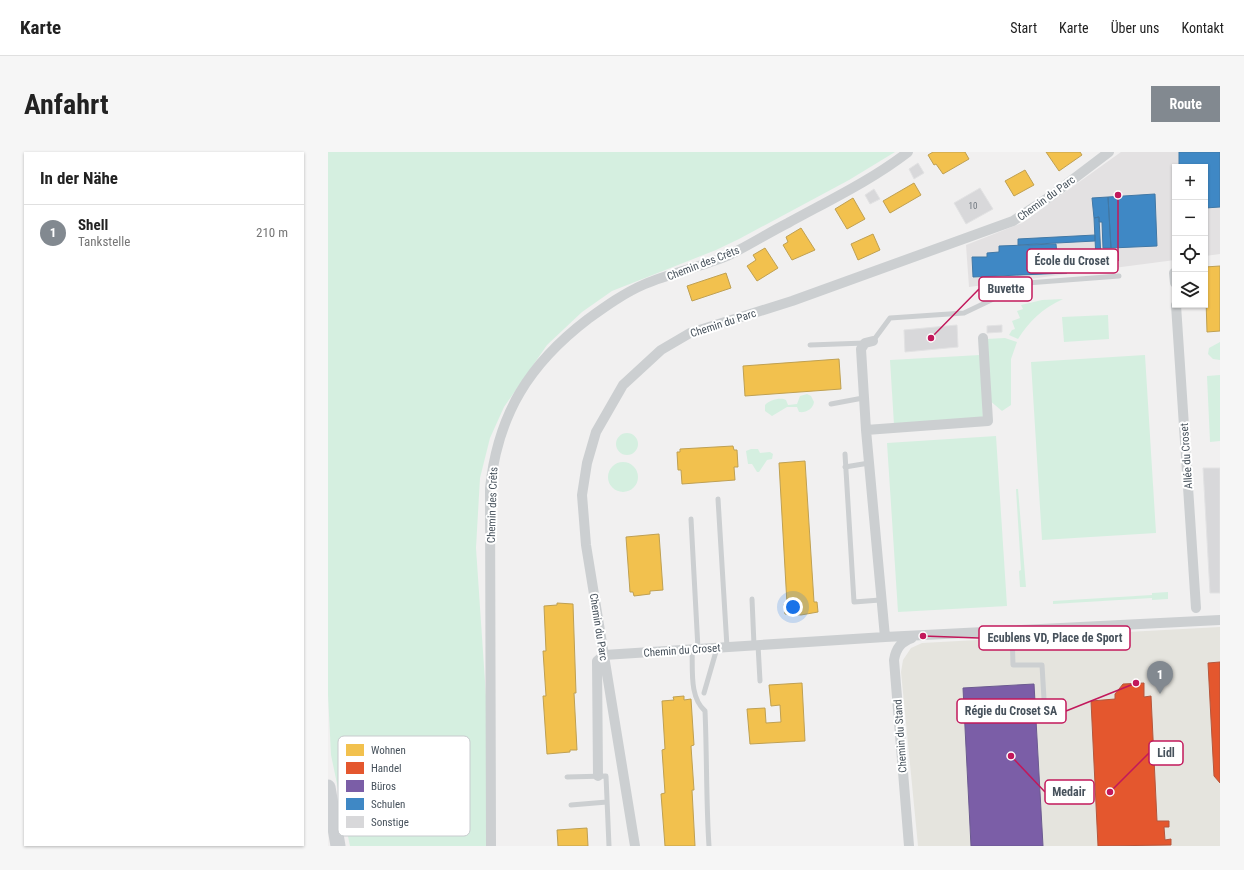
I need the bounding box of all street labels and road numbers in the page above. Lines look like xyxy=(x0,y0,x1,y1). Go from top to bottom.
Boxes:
street label: Chemin du Parc xyxy=(1015,173,1078,224)
street label: Chemin des Crêts xyxy=(665,244,741,283)
street label: Chemin du Parc xyxy=(689,307,758,340)
street label: Allée du Croset xyxy=(1178,423,1195,489)
street label: Chemin des Crêts xyxy=(485,467,500,543)
street label: Chemin du Parc xyxy=(587,592,610,662)
street label: Chemin du Croset xyxy=(643,641,721,660)
street label: Chemin du Stand xyxy=(891,699,910,773)

